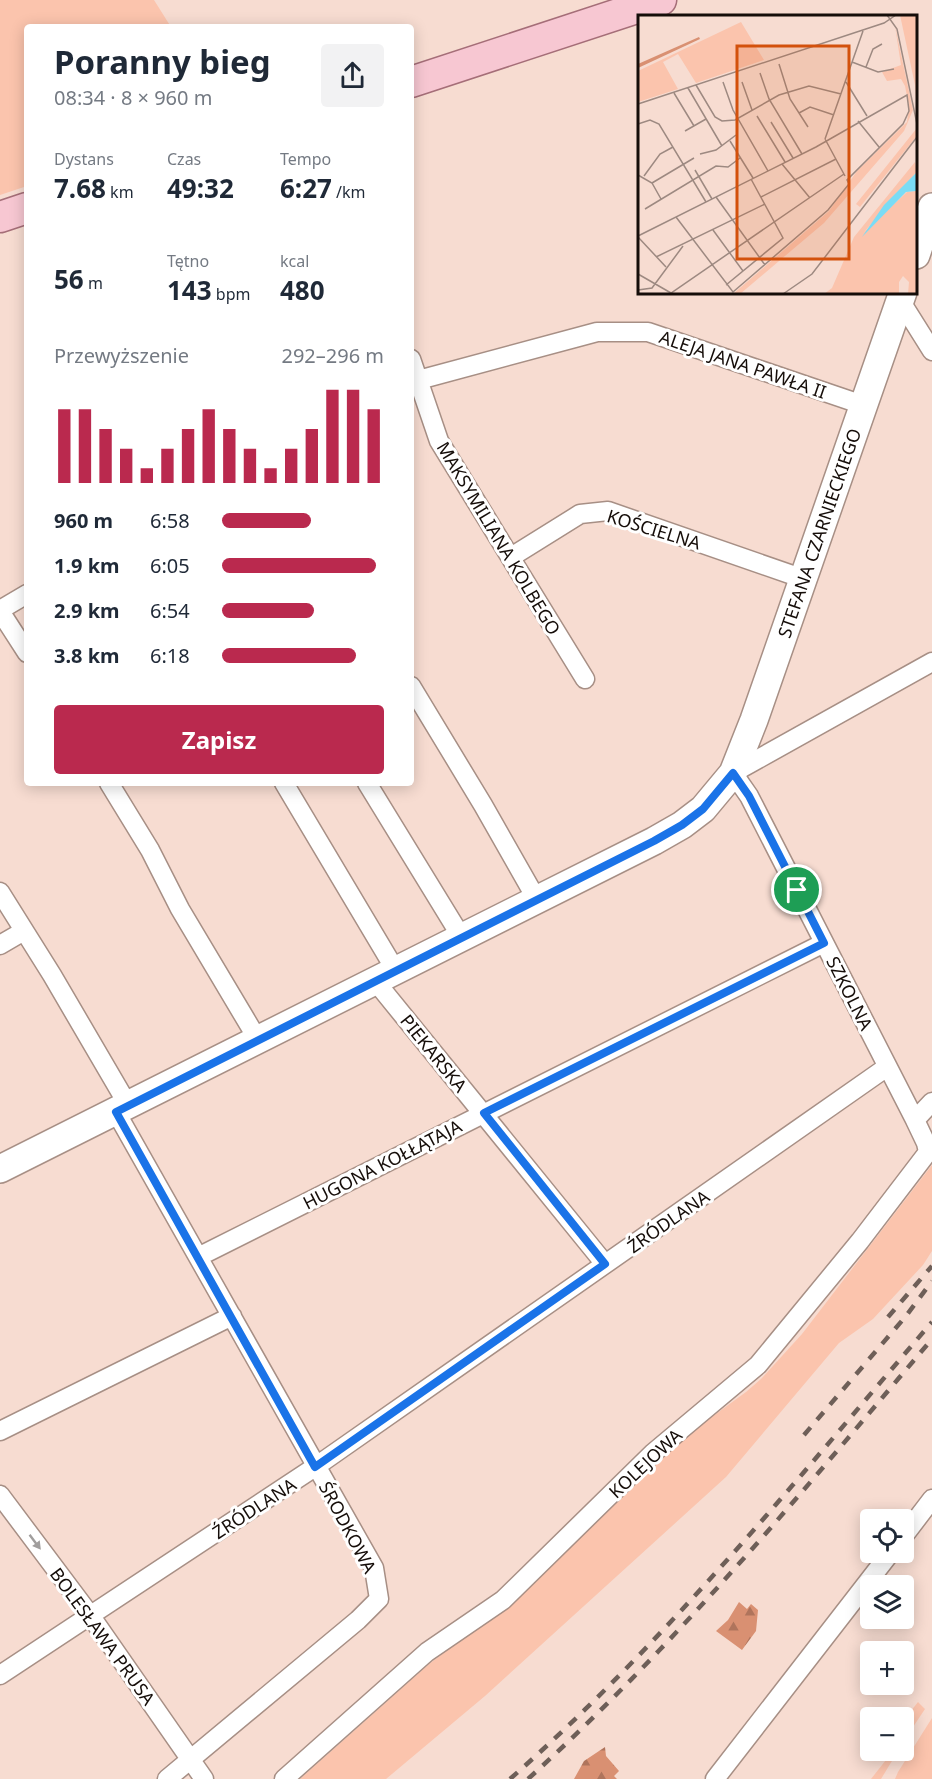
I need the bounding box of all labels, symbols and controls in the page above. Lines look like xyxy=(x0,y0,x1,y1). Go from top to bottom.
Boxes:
inset map xyxy=(638,15,917,294)
text: Poranny bieg xyxy=(54,39,271,84)
button: share xyxy=(321,44,384,107)
text: 08:34 · 8 × 960 m xyxy=(54,84,212,111)
text: Dystans xyxy=(54,148,114,170)
text: Czas xyxy=(167,148,201,170)
text: Tempo xyxy=(280,148,331,170)
text: 7.68 xyxy=(54,170,106,206)
text: 49:32 xyxy=(167,170,234,206)
text: 6:27 xyxy=(280,170,332,206)
text: km xyxy=(106,181,134,203)
text: /km xyxy=(332,181,366,203)
text: Tętno xyxy=(167,250,209,272)
text: kcal xyxy=(280,250,309,272)
text: 56 xyxy=(54,261,84,297)
text: m xyxy=(84,272,103,294)
text: 143 xyxy=(167,272,212,308)
text: 480 xyxy=(280,272,325,308)
text: bpm xyxy=(212,283,250,305)
street label: ALEJA JANA PAWŁA II xyxy=(656,324,830,404)
text: Przewyższenie xyxy=(54,342,189,369)
text: 292–296 m xyxy=(281,342,384,369)
street label: STEFANA CZARNIECKIEGO xyxy=(772,425,866,641)
street label: MAKSYMILIANA KOLBEGO xyxy=(432,437,566,639)
street label: KOŚCIELNA xyxy=(604,503,704,555)
text: 960 m xyxy=(54,507,113,534)
text: 6:58 xyxy=(150,507,190,534)
text: 1.9 km xyxy=(54,552,120,579)
text: 6:05 xyxy=(150,552,190,579)
text: 2.9 km xyxy=(54,597,120,624)
text: 6:54 xyxy=(150,597,190,624)
text: 3.8 km xyxy=(54,642,120,669)
text: 6:18 xyxy=(150,642,190,669)
button: Zapisz xyxy=(54,705,384,774)
pin xyxy=(771,864,822,915)
icon: arrive xyxy=(780,873,813,906)
street label: SZKOLNA xyxy=(821,952,879,1034)
street label: PIEKARSKA xyxy=(395,1009,473,1097)
street label: HUGONA KOŁŁĄTAJA xyxy=(299,1113,466,1214)
street label: ŹRÓDLANA xyxy=(622,1184,714,1258)
street label: KOLEJOWA xyxy=(603,1423,687,1503)
street label: ŹRÓDLANA xyxy=(208,1472,301,1544)
street label: ŚRODKOWA xyxy=(314,1477,382,1577)
map controls xyxy=(860,1509,914,1761)
button: locate xyxy=(860,1509,914,1563)
one-way arrow xyxy=(29,1534,41,1550)
street label: BOLESŁAWA PRUSA xyxy=(45,1563,161,1710)
button: layers xyxy=(860,1575,914,1629)
button: + xyxy=(860,1641,914,1695)
button: − xyxy=(860,1707,914,1761)

